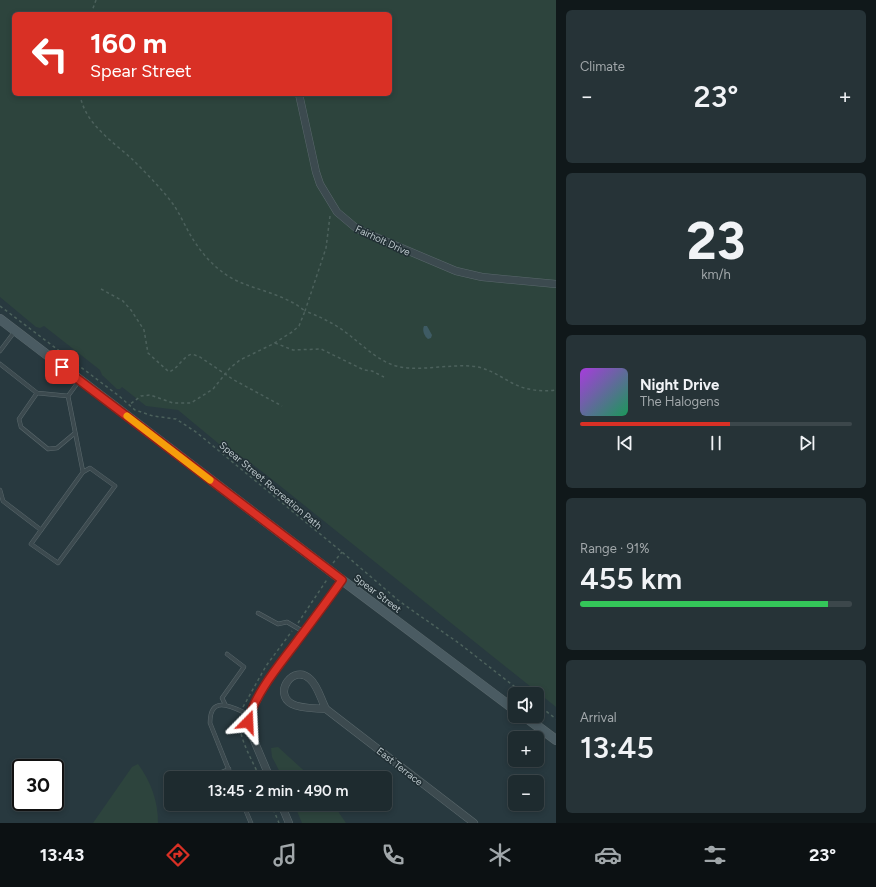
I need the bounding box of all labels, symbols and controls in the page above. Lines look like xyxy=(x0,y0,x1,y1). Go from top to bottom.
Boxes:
text: 160 m xyxy=(90,26,167,60)
icon: left xyxy=(24,28,76,80)
text: Climate xyxy=(580,59,625,74)
text: Spear Street xyxy=(90,60,192,82)
text: 23° xyxy=(694,78,738,115)
text: − xyxy=(580,83,594,110)
text: + xyxy=(838,83,852,110)
text: 23 xyxy=(686,210,746,272)
street label: Fairholt Drive xyxy=(353,222,413,259)
text: km/h xyxy=(701,267,731,282)
pin xyxy=(45,350,79,384)
icon: arrive xyxy=(51,356,73,378)
text: Night Drive xyxy=(640,376,719,394)
text: The Halogens xyxy=(640,394,720,409)
icon: previous xyxy=(614,432,636,454)
icon: pause xyxy=(705,432,727,454)
icon: next xyxy=(796,432,818,454)
street label: Spear Street Recreation Path xyxy=(217,439,325,532)
text: Range · 91% xyxy=(580,541,649,556)
text: 455 km xyxy=(580,560,682,597)
street label: Spear Street xyxy=(351,571,404,616)
map controls xyxy=(508,687,544,811)
button: sound xyxy=(508,687,544,723)
position arrow xyxy=(227,701,269,743)
text: Arrival xyxy=(580,710,617,725)
text: 13:45 xyxy=(580,729,654,766)
button: + xyxy=(508,731,544,767)
street label: East Terrace xyxy=(374,744,426,789)
speed limit sign: 30 xyxy=(12,759,64,811)
button: − xyxy=(508,775,544,811)
text: 13:45 · 2 min · 490 m xyxy=(208,782,348,800)
icon: directions xyxy=(164,841,192,869)
icon: music xyxy=(271,841,299,869)
icon: phone xyxy=(379,841,407,869)
icon: climate xyxy=(486,841,514,869)
icon: car xyxy=(594,841,622,869)
icon: filters xyxy=(701,841,729,869)
text: 13:43 xyxy=(40,844,84,866)
text: 23° xyxy=(809,844,836,866)

